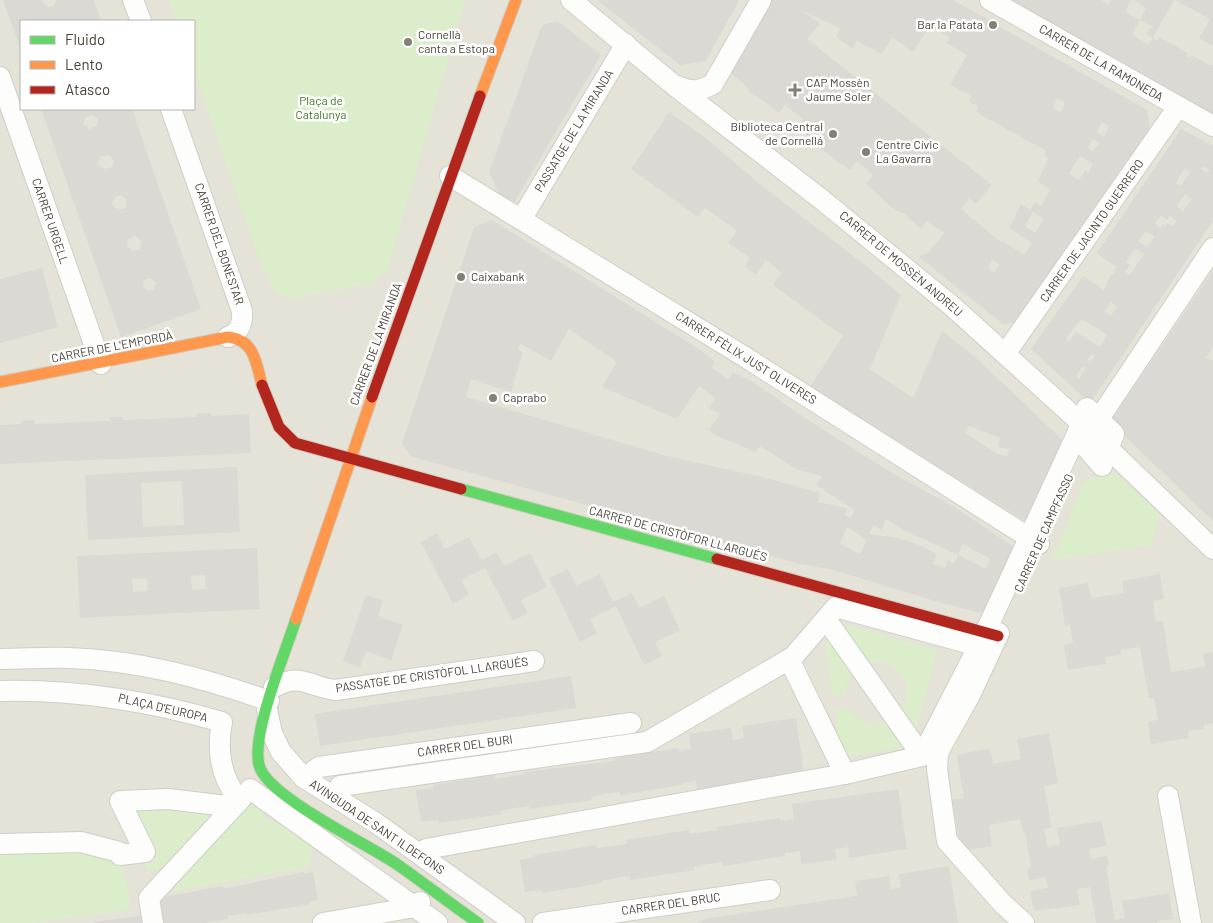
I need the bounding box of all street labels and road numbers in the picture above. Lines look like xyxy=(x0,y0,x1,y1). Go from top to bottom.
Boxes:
street label: CARRER DE LA RAMONEDA xyxy=(1037,21,1166,103)
street label: PASSATGE DE LA MIRANDA xyxy=(531,67,615,194)
street label: CARRER DE JACINTO GUERRERO xyxy=(1036,156,1146,305)
street label: CARRER URGELL xyxy=(30,176,72,265)
street label: CARRER DEL BONESTAR xyxy=(193,181,247,306)
street label: CARRER DE MOSSÈN ANDREU xyxy=(837,208,966,319)
street label: CARRER DE LA MIRANDA xyxy=(346,280,404,407)
street label: CARRER FÈLIX JUST OLIVERES xyxy=(673,308,820,406)
street label: CARRER DE L'EMPORDÀ xyxy=(50,327,174,365)
street label: CARRER DE CAMPFASSO xyxy=(1011,471,1076,594)
street label: CARRER DE CRISTÒFOR LLARGUÉS xyxy=(588,503,769,564)
street label: PASSATGE DE CRISTÒFOL LLARGUÉS xyxy=(335,654,529,694)
street label: PLAÇA D'EUROPA xyxy=(117,690,209,724)
street label: CARRER DEL BURI xyxy=(416,731,513,759)
street label: AVINGUDA DE SANT ILDEFONS xyxy=(307,776,448,877)
street label: CARRER DEL BRUC xyxy=(620,889,721,917)

